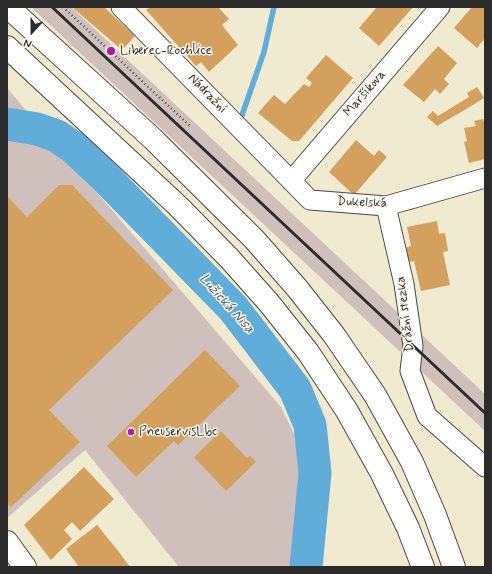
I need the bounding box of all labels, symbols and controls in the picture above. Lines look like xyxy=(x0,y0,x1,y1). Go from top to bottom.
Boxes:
north arrow xyxy=(12,12,52,52)
text: N xyxy=(22,35,34,51)
place label: Liberec-Rochlice xyxy=(120,43,212,59)
marker: Liberec-Rochlice xyxy=(105,45,117,57)
street label: Maršíkova xyxy=(341,68,389,120)
street label: Nádražní xyxy=(184,71,230,117)
street label: Dukelská xyxy=(337,194,387,212)
water label: Lužická Nisa xyxy=(195,271,257,337)
street label: Drážní stezka xyxy=(394,275,418,353)
place label: PneuservisLbc xyxy=(139,424,217,440)
marker: PneuservisLbc xyxy=(126,427,136,437)

